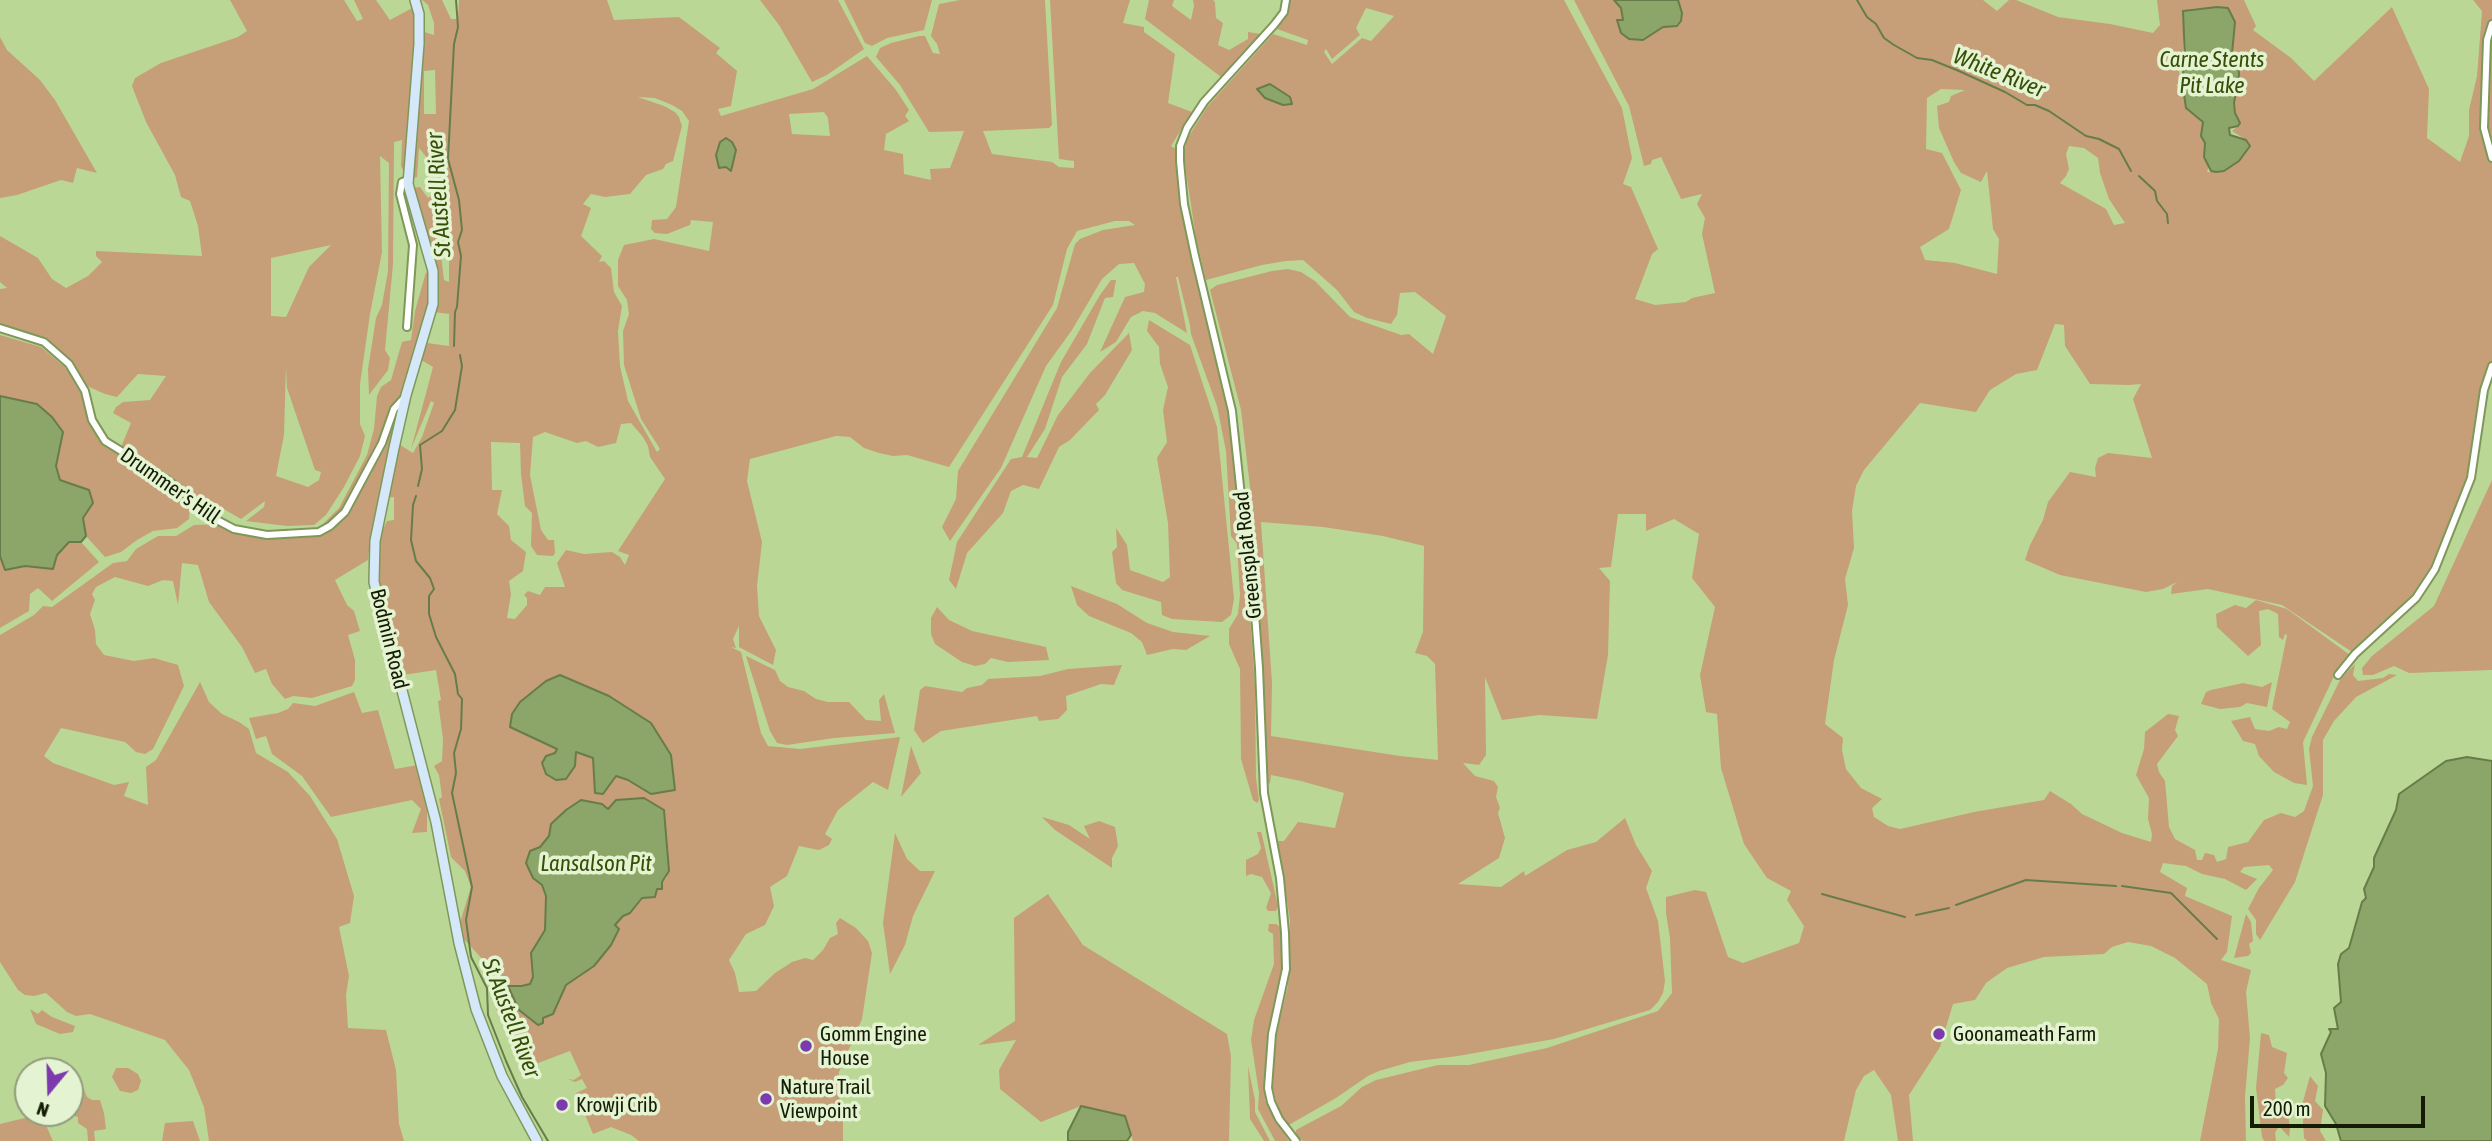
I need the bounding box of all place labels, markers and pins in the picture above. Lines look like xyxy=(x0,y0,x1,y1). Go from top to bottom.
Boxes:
place label: Gomm Engine House xyxy=(820,1021,927,1071)
place label: Goonameath Farm xyxy=(1953,1021,2096,1047)
marker: Goonameath Farm xyxy=(1931,1026,1947,1042)
marker: Gomm Engine House xyxy=(798,1038,814,1054)
place label: Nature Trail Viewpoint xyxy=(780,1074,871,1124)
marker: Nature Trail Viewpoint xyxy=(758,1091,774,1107)
place label: Krowji Crib xyxy=(576,1092,658,1118)
marker: Krowji Crib xyxy=(554,1097,570,1113)

